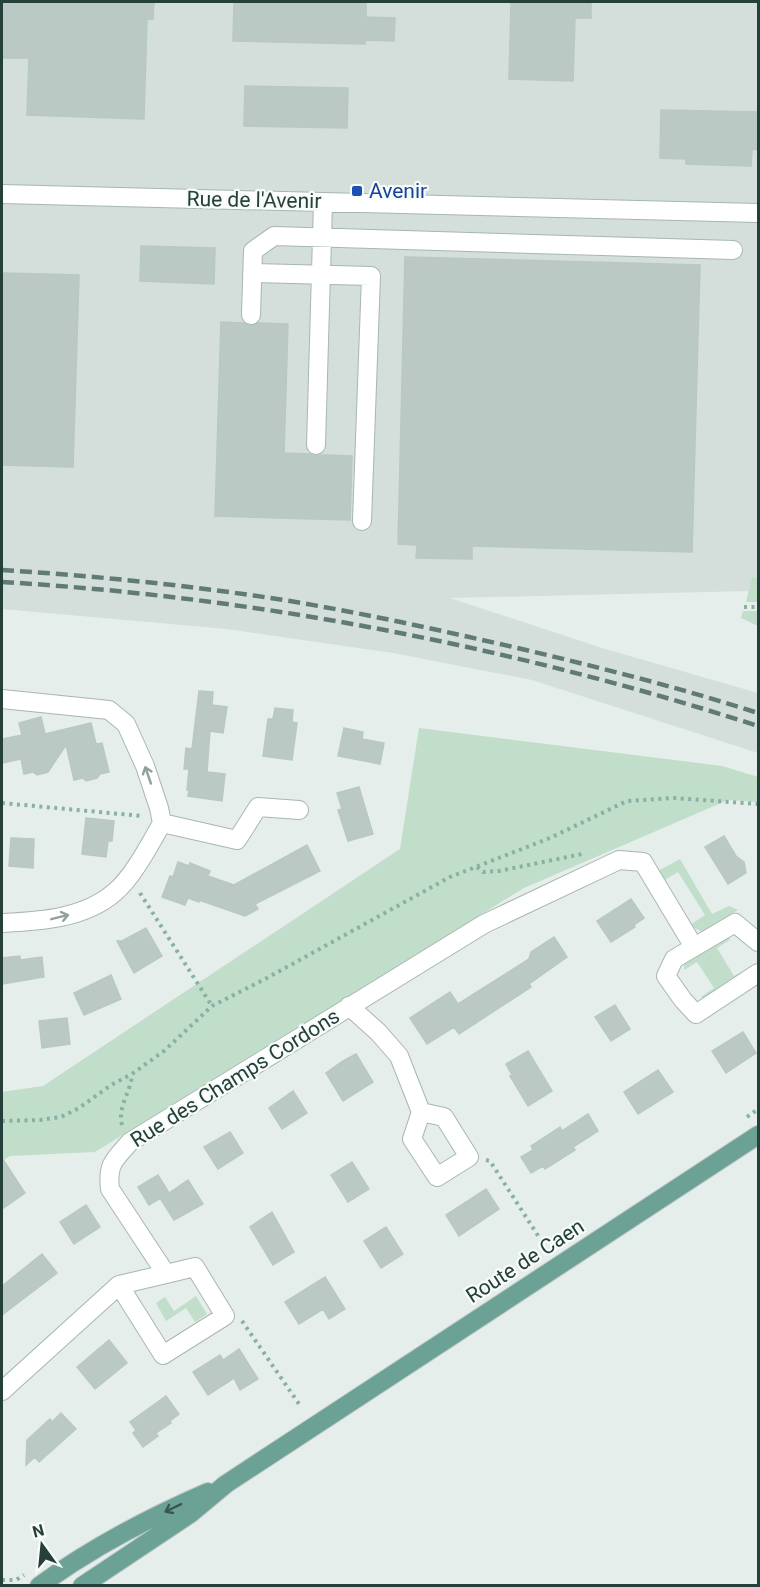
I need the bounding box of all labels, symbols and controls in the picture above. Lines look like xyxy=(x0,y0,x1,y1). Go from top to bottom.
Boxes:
place label: Avenir xyxy=(369,179,427,203)
marker: Avenir xyxy=(350,184,364,198)
street label: Rue de l'Avenir xyxy=(186,187,322,213)
one-way arrow xyxy=(142,766,153,785)
one-way arrow xyxy=(50,911,69,923)
street label: Rue des Champs Cordons xyxy=(126,1004,344,1152)
street label: Route de Caen xyxy=(462,1214,588,1308)
one-way arrow xyxy=(164,1502,182,1514)
north arrow xyxy=(12,1515,72,1575)
text: N xyxy=(30,1520,46,1542)

